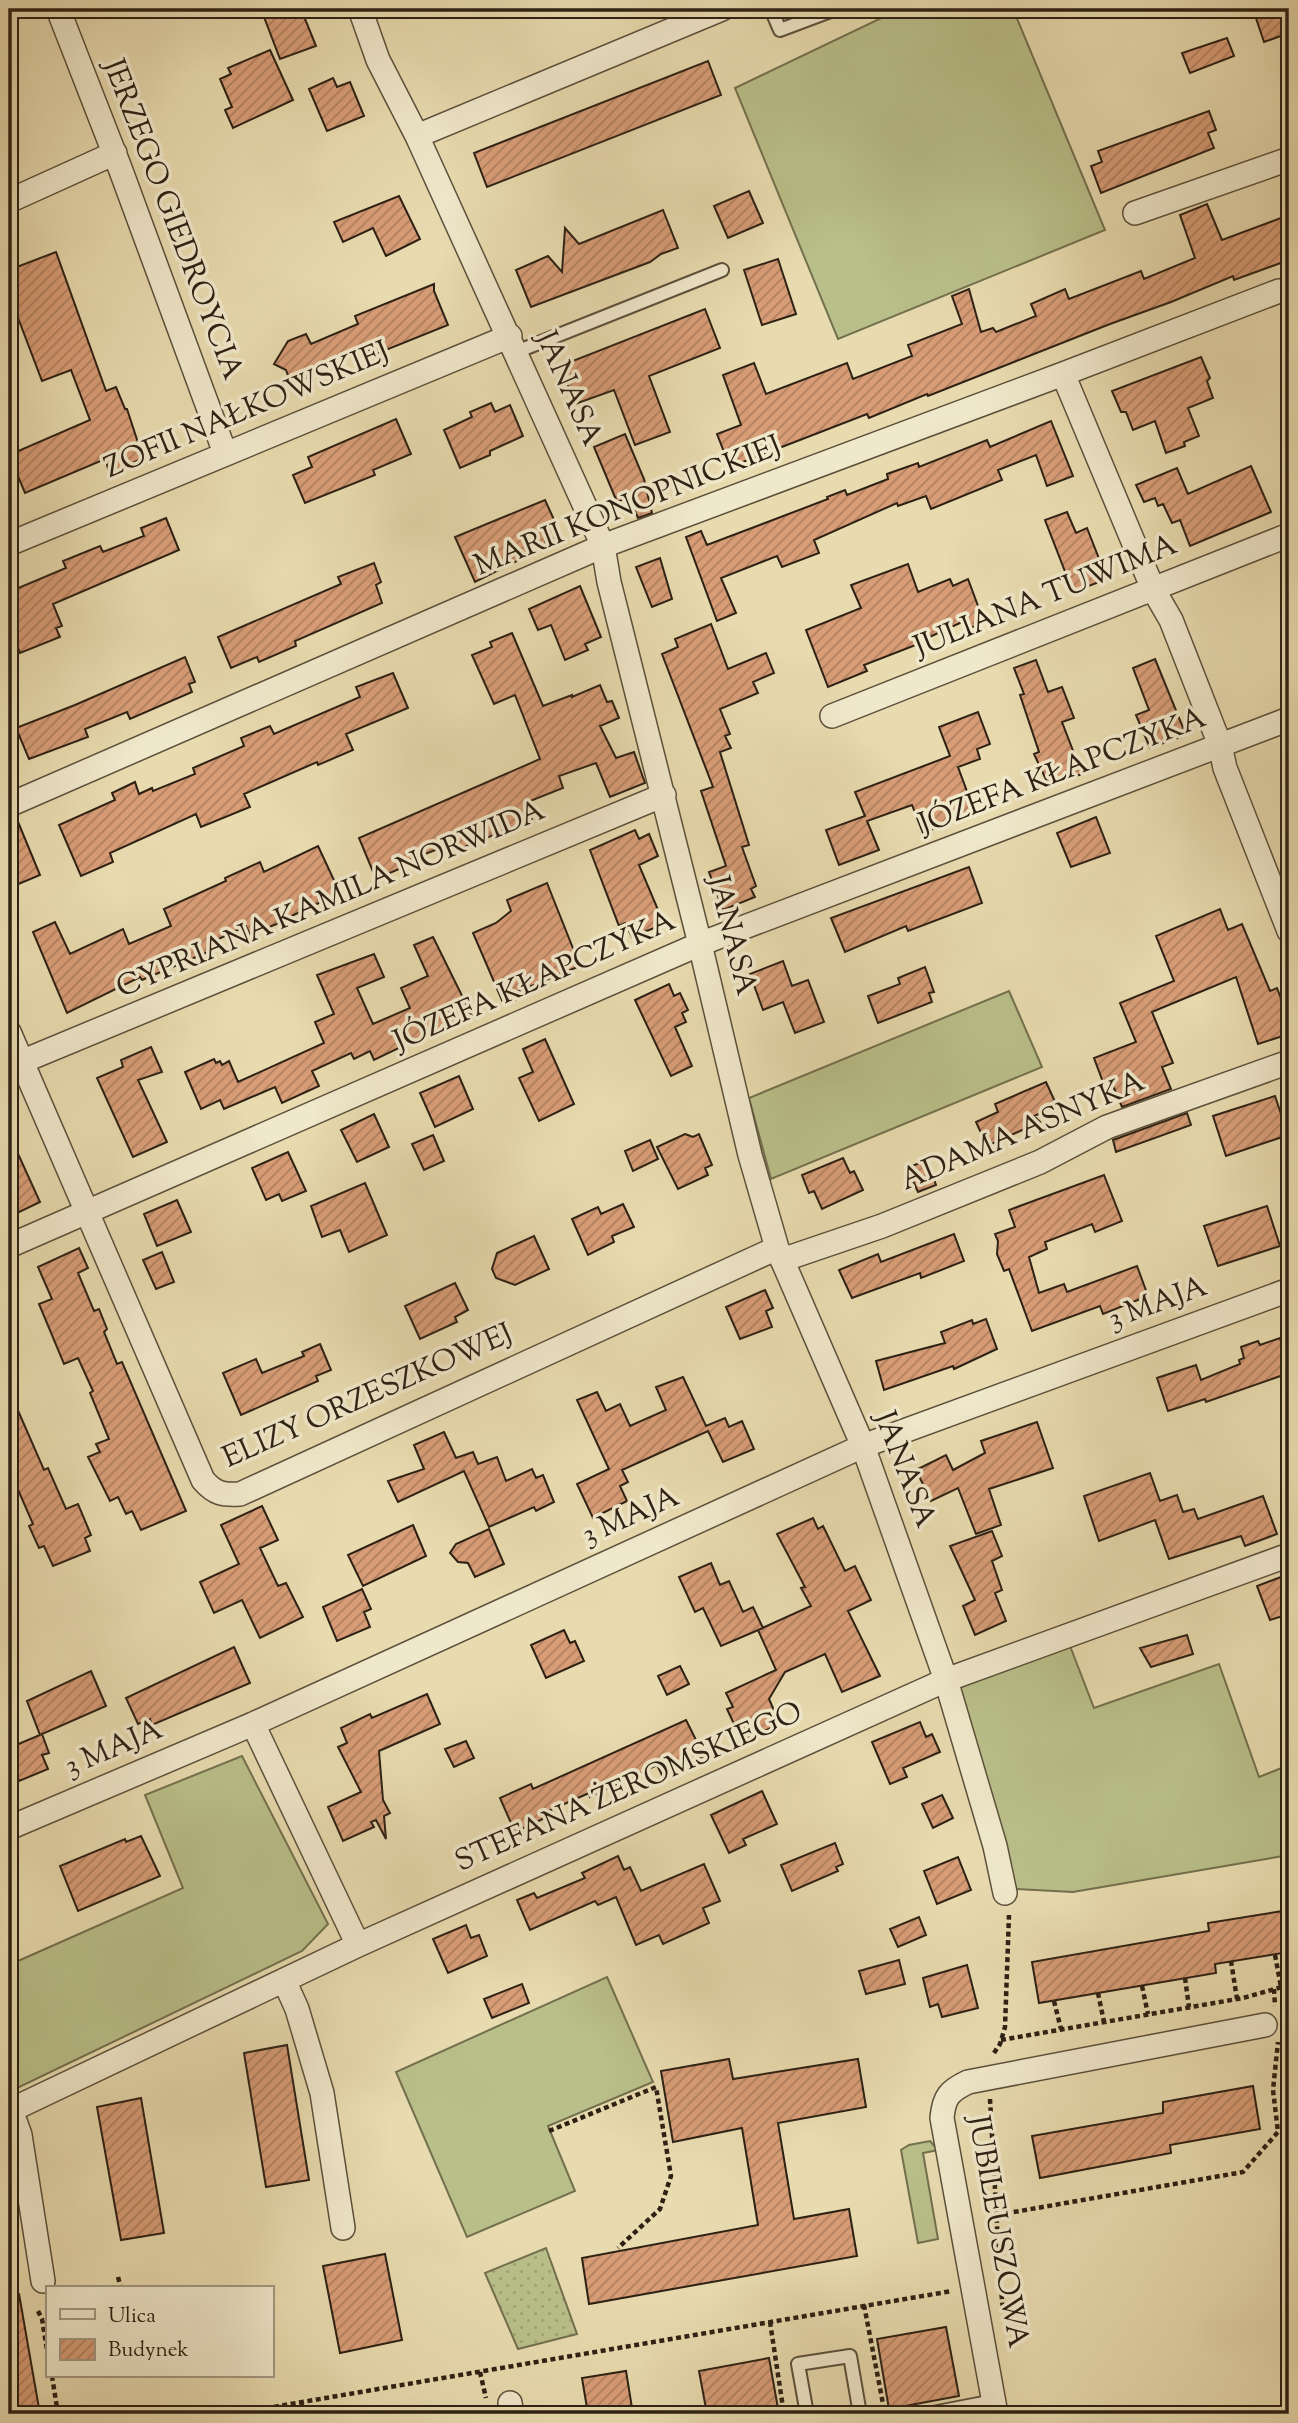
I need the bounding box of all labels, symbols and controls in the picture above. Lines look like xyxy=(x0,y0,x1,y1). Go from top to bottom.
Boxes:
street label: JERZEGO GIEDROYCIA xyxy=(90,52,253,387)
street label: JANASA xyxy=(523,323,612,453)
street label: ZOFII NAŁKOWSKIEJ xyxy=(98,331,396,490)
street label: MARII KONOPNICKIEJ xyxy=(468,426,788,588)
street label: JULIANA TUWIMA xyxy=(906,525,1184,670)
street label: JÓZEFA KŁAPCZYKA xyxy=(911,697,1213,847)
street label: CYPRIANA KAMILA NORWIDA xyxy=(110,790,552,1010)
street label: JANASA xyxy=(695,870,767,1000)
street label: JÓZEFA KŁAPCZYKA xyxy=(385,900,683,1064)
street label: ADAMA ASNYKA xyxy=(894,1061,1152,1203)
street label: 3 MAJA xyxy=(1102,1266,1214,1342)
street label: ELIZY ORZESZKOWEJ xyxy=(216,1314,520,1480)
street label: JANASA xyxy=(861,1404,946,1535)
street label: 3 MAJA xyxy=(575,1476,687,1558)
street label: STEFANA ŻEROMSKIEGO xyxy=(448,1692,810,1884)
street label: 3 MAJA xyxy=(58,1709,170,1789)
street label: JUBILEUSZOWA xyxy=(955,2110,1039,2352)
legend xyxy=(46,2286,273,2378)
text: Ulica xyxy=(108,2302,156,2332)
text: Budynek xyxy=(108,2336,189,2366)

